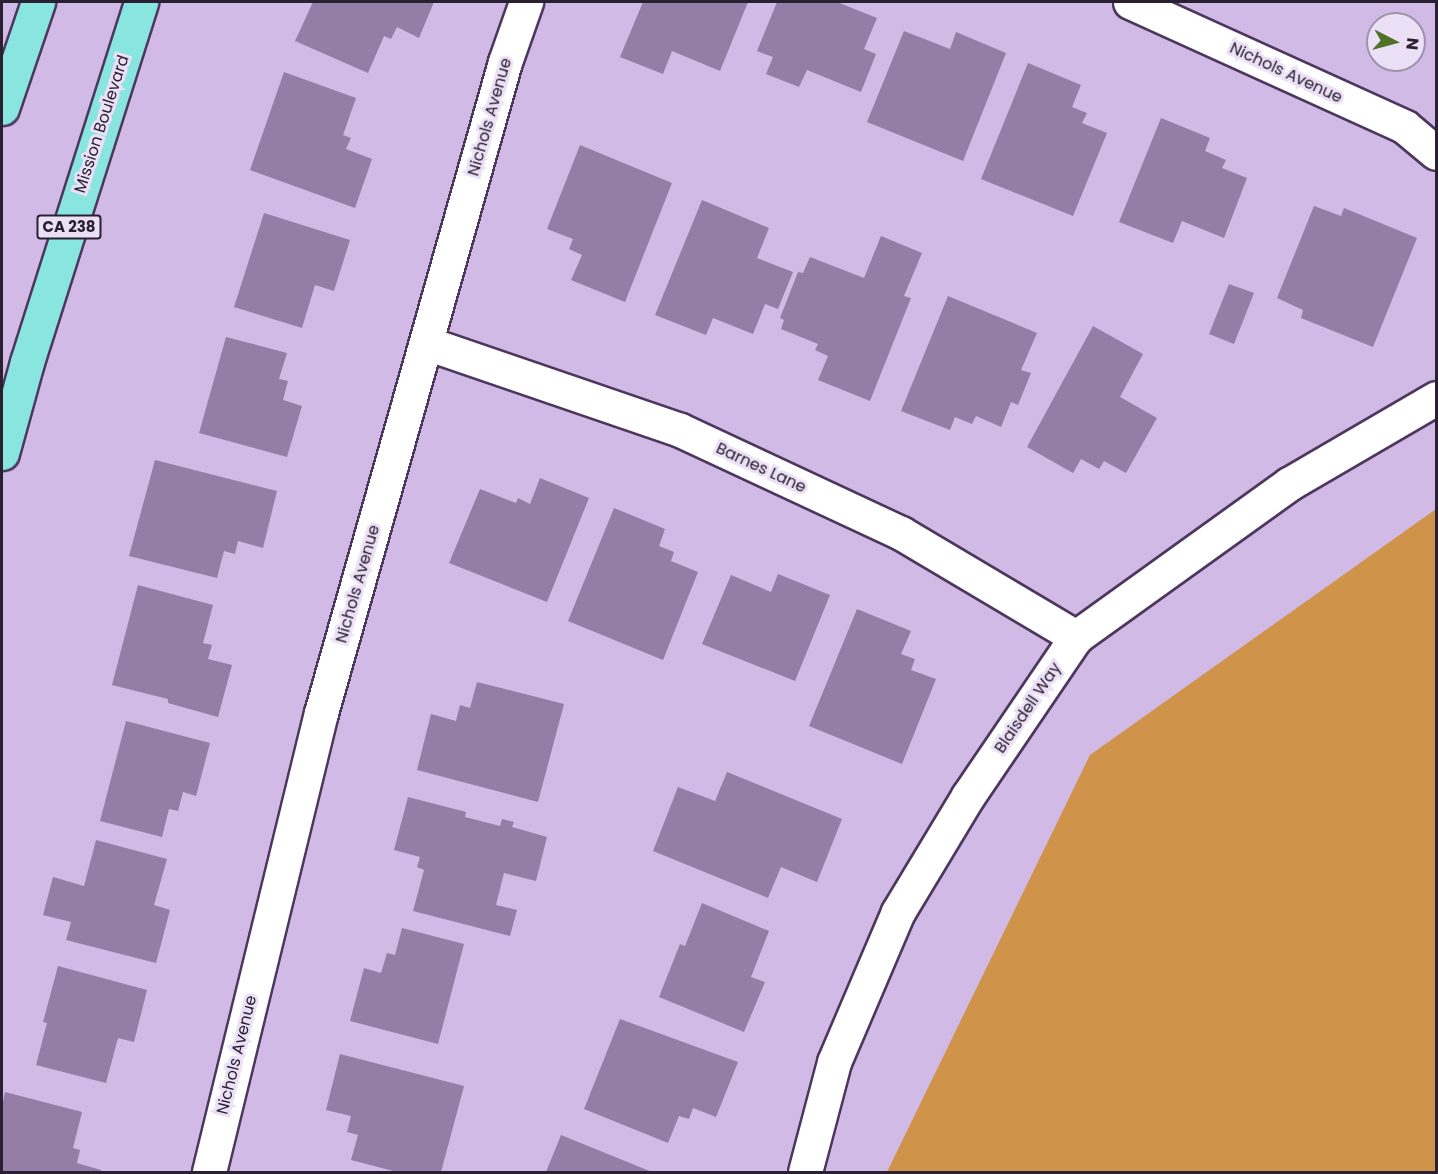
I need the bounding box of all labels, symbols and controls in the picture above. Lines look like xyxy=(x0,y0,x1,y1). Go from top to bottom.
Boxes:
north arrow xyxy=(1366,12,1426,72)
text: N xyxy=(1400,37,1424,51)
street label: Nichols Avenue xyxy=(1227,39,1345,107)
street label: Mission Boulevard xyxy=(71,53,133,195)
street label: Nichols Avenue xyxy=(464,56,516,178)
road number: CA 238 xyxy=(36,215,102,239)
street label: Barnes Lane xyxy=(713,439,809,497)
street label: Nichols Avenue xyxy=(332,523,384,645)
street label: Blaisdell Way xyxy=(991,659,1065,757)
street label: Nichols Avenue xyxy=(213,993,261,1117)

